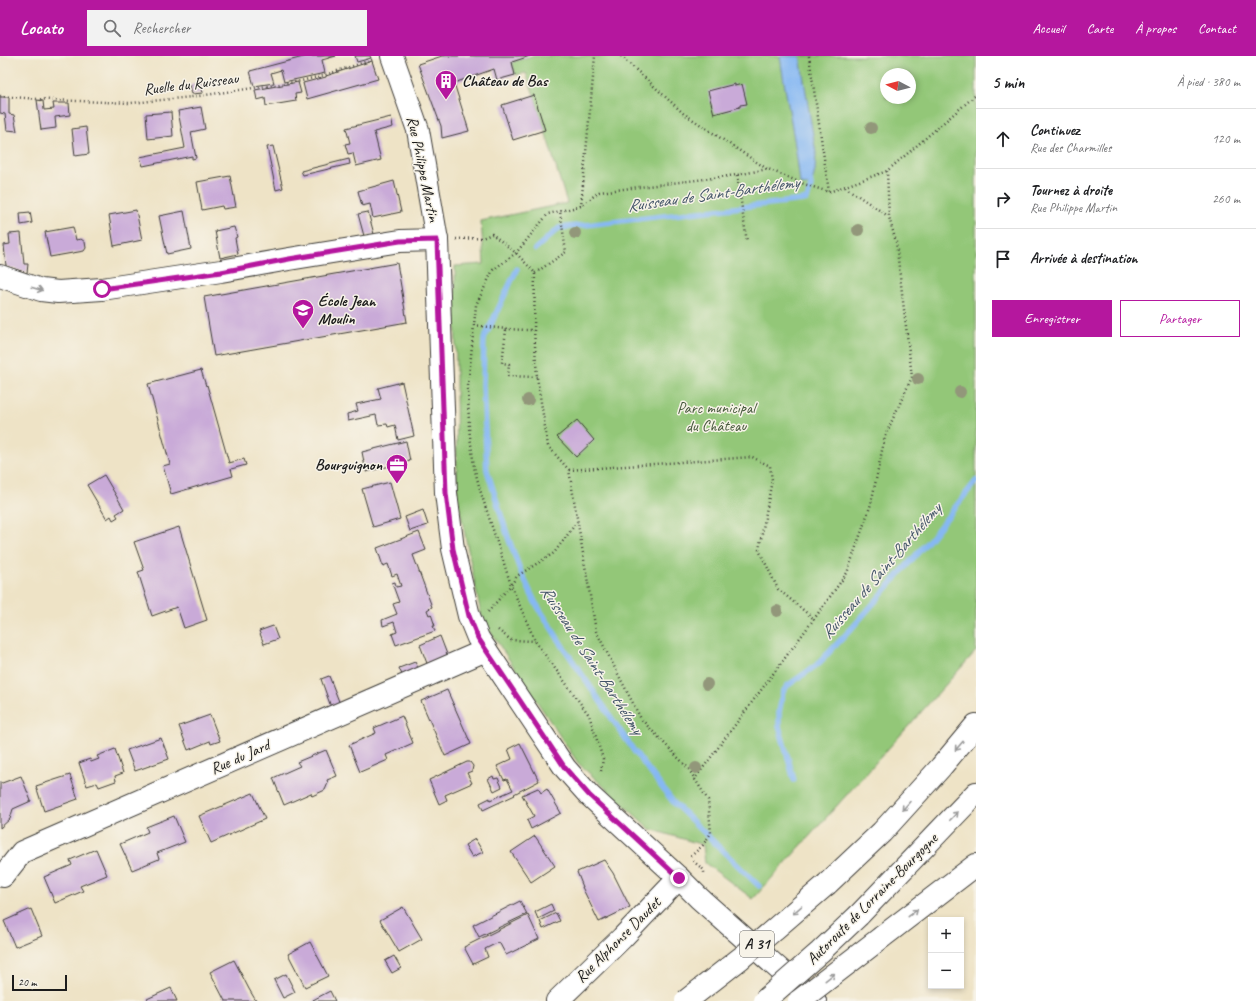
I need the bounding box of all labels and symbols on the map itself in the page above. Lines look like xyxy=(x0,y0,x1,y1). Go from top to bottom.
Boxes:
street label: Ruelle du Ruisseau xyxy=(142,68,241,100)
building icon: Château de Bas xyxy=(433,68,459,101)
north arrow xyxy=(880,68,916,104)
place label: Château de Bas xyxy=(462,71,549,91)
street label: Rue Philippe Martin xyxy=(402,114,444,224)
water label: Ruisseau de Saint-Barthélemy xyxy=(626,171,803,216)
route start xyxy=(93,280,111,298)
one-way arrow xyxy=(30,286,43,293)
place label: École Jean Moulin xyxy=(318,291,377,329)
school or university icon: École Jean Moulin xyxy=(290,297,316,330)
park label: Parc municipal du Château xyxy=(677,398,758,436)
office icon: Bourguignon xyxy=(384,452,410,485)
place label: Bourguignon xyxy=(315,455,383,475)
water label: Ruisseau de Saint-Barthélemy xyxy=(816,497,948,643)
water label: Ruisseau de Saint-Barthélemy xyxy=(536,582,650,741)
street label: Rue du Jard xyxy=(207,734,275,779)
one-way arrow xyxy=(954,740,963,751)
one-way arrow xyxy=(901,801,910,811)
one-way arrow xyxy=(949,811,958,821)
street label: Autoroute de Lorraine-Bourgogne xyxy=(802,828,943,969)
route end xyxy=(670,869,688,887)
street label: Rue Alphonse Daudet xyxy=(571,892,666,987)
one-way arrow xyxy=(792,905,803,914)
one-way arrow xyxy=(908,909,919,917)
road number: A 31 xyxy=(740,931,774,957)
scale bar xyxy=(12,973,67,992)
one-way arrow xyxy=(825,973,836,981)

